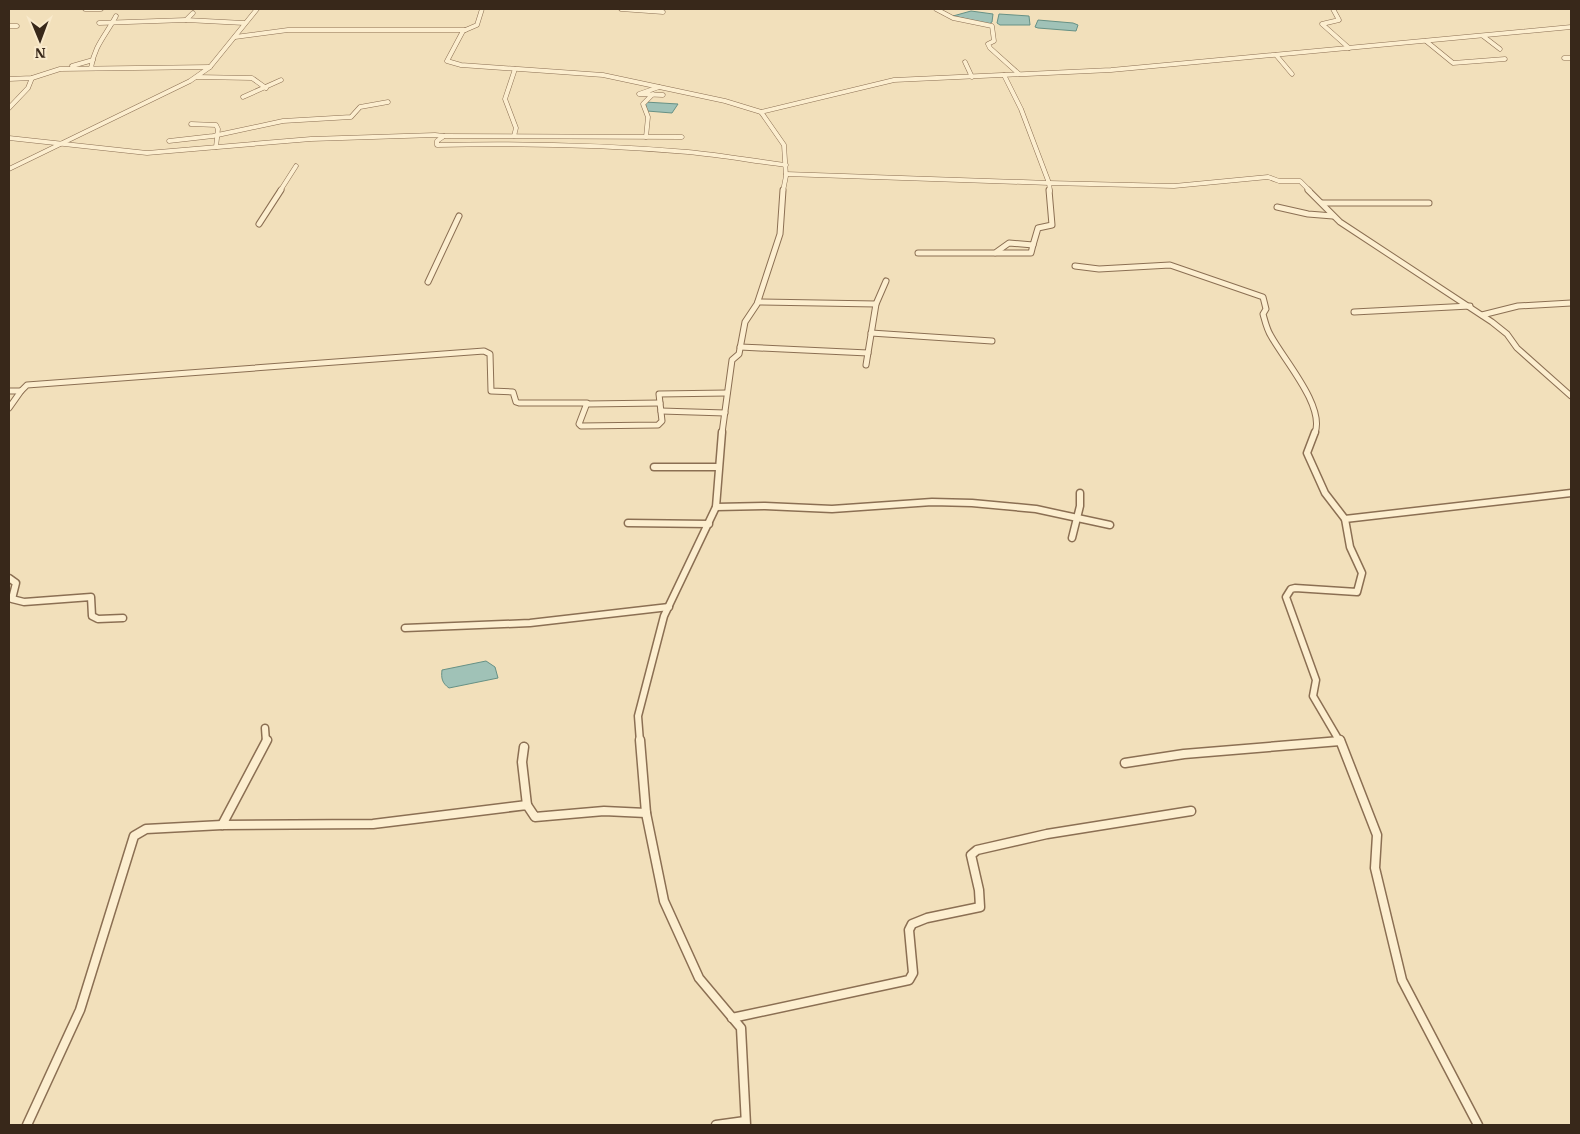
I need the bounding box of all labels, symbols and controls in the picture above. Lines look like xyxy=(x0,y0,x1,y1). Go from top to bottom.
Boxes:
north arrow xyxy=(15,15,65,65)
text: N xyxy=(35,44,46,62)

